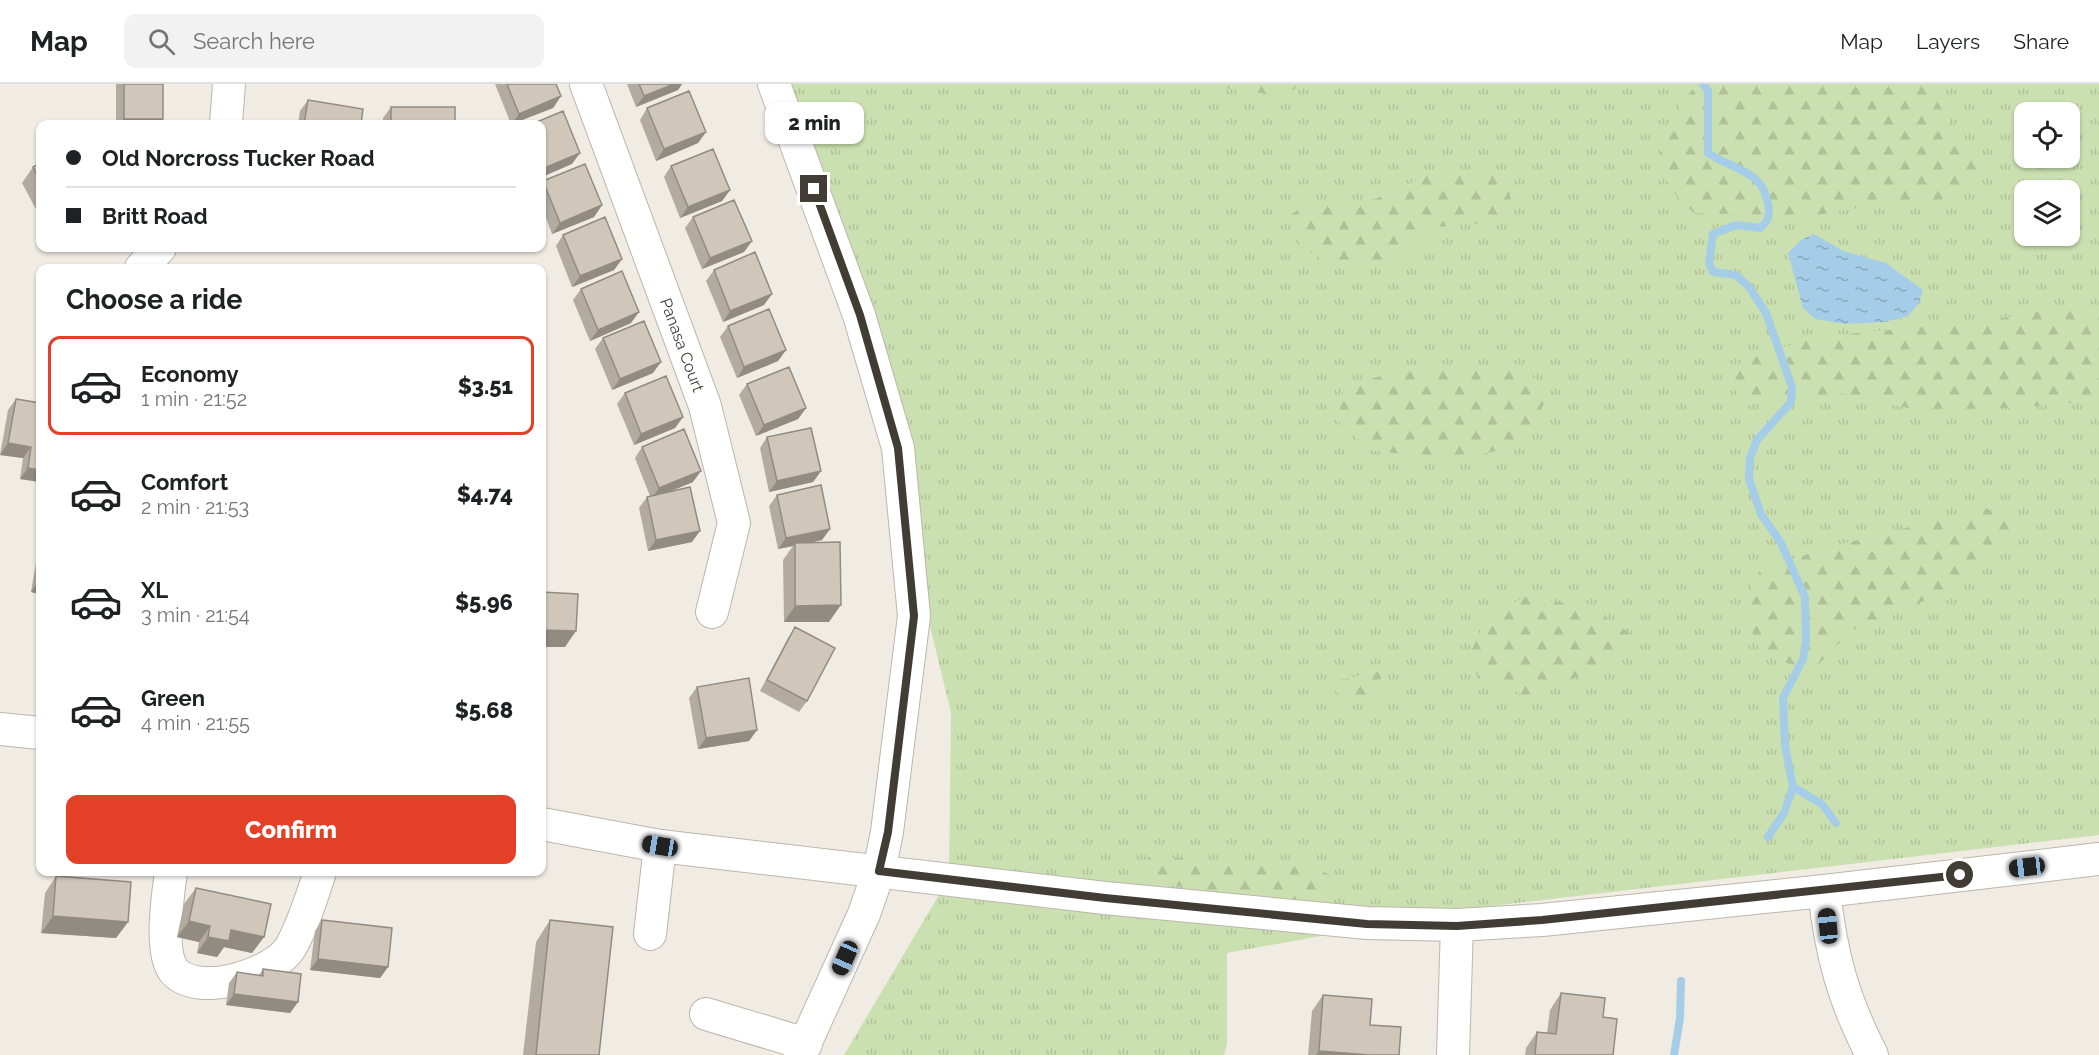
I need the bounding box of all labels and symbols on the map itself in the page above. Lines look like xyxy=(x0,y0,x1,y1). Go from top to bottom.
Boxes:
callout: 2 min xyxy=(764,102,864,144)
route end xyxy=(800,175,827,202)
street label: Panasa Court xyxy=(656,295,709,395)
car xyxy=(641,834,679,858)
car xyxy=(2008,856,2046,878)
route start xyxy=(1946,861,1973,888)
car xyxy=(1817,907,1839,945)
car xyxy=(829,938,861,978)

